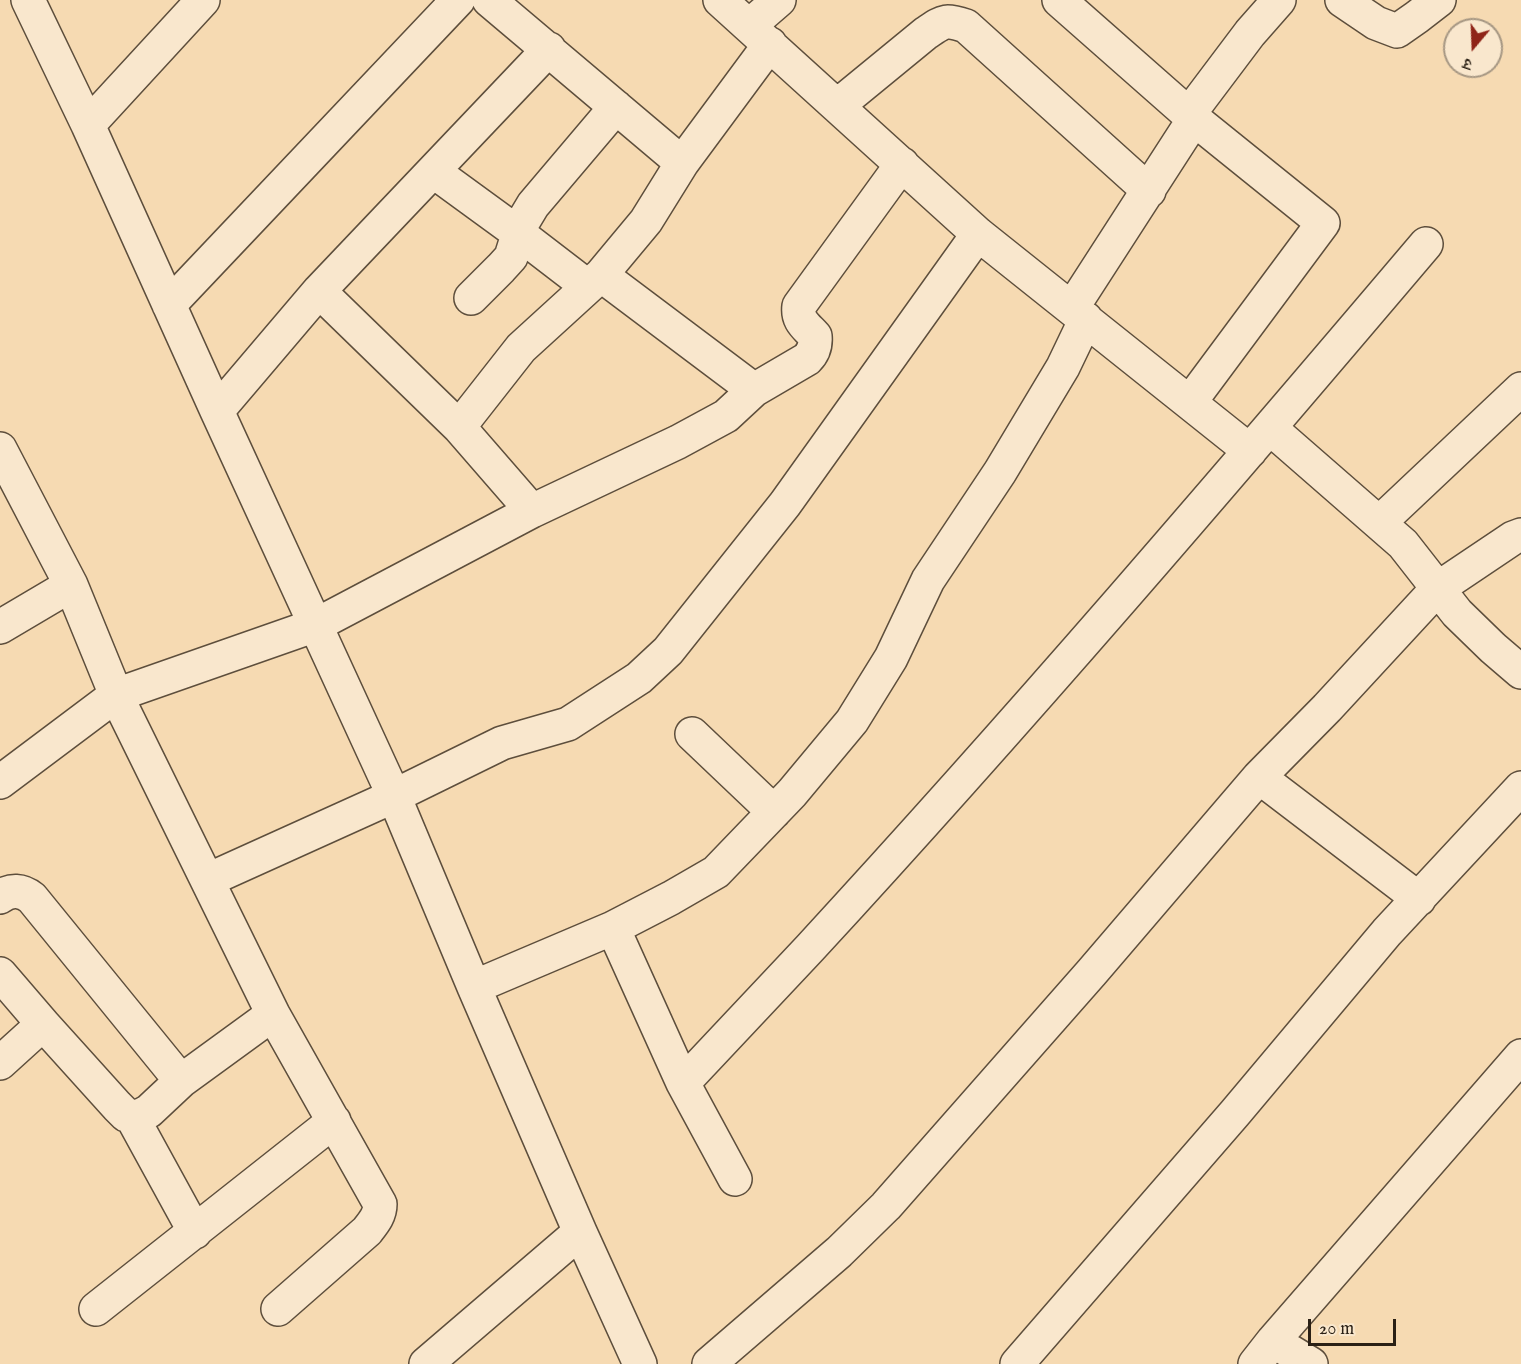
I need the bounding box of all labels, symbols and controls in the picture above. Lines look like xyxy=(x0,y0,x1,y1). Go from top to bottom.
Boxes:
north arrow xyxy=(1443,18,1503,78)
text: उ xyxy=(1461,52,1475,74)
scale bar xyxy=(1311,1307,1400,1345)
text: 20 m xyxy=(1319,1318,1354,1341)

